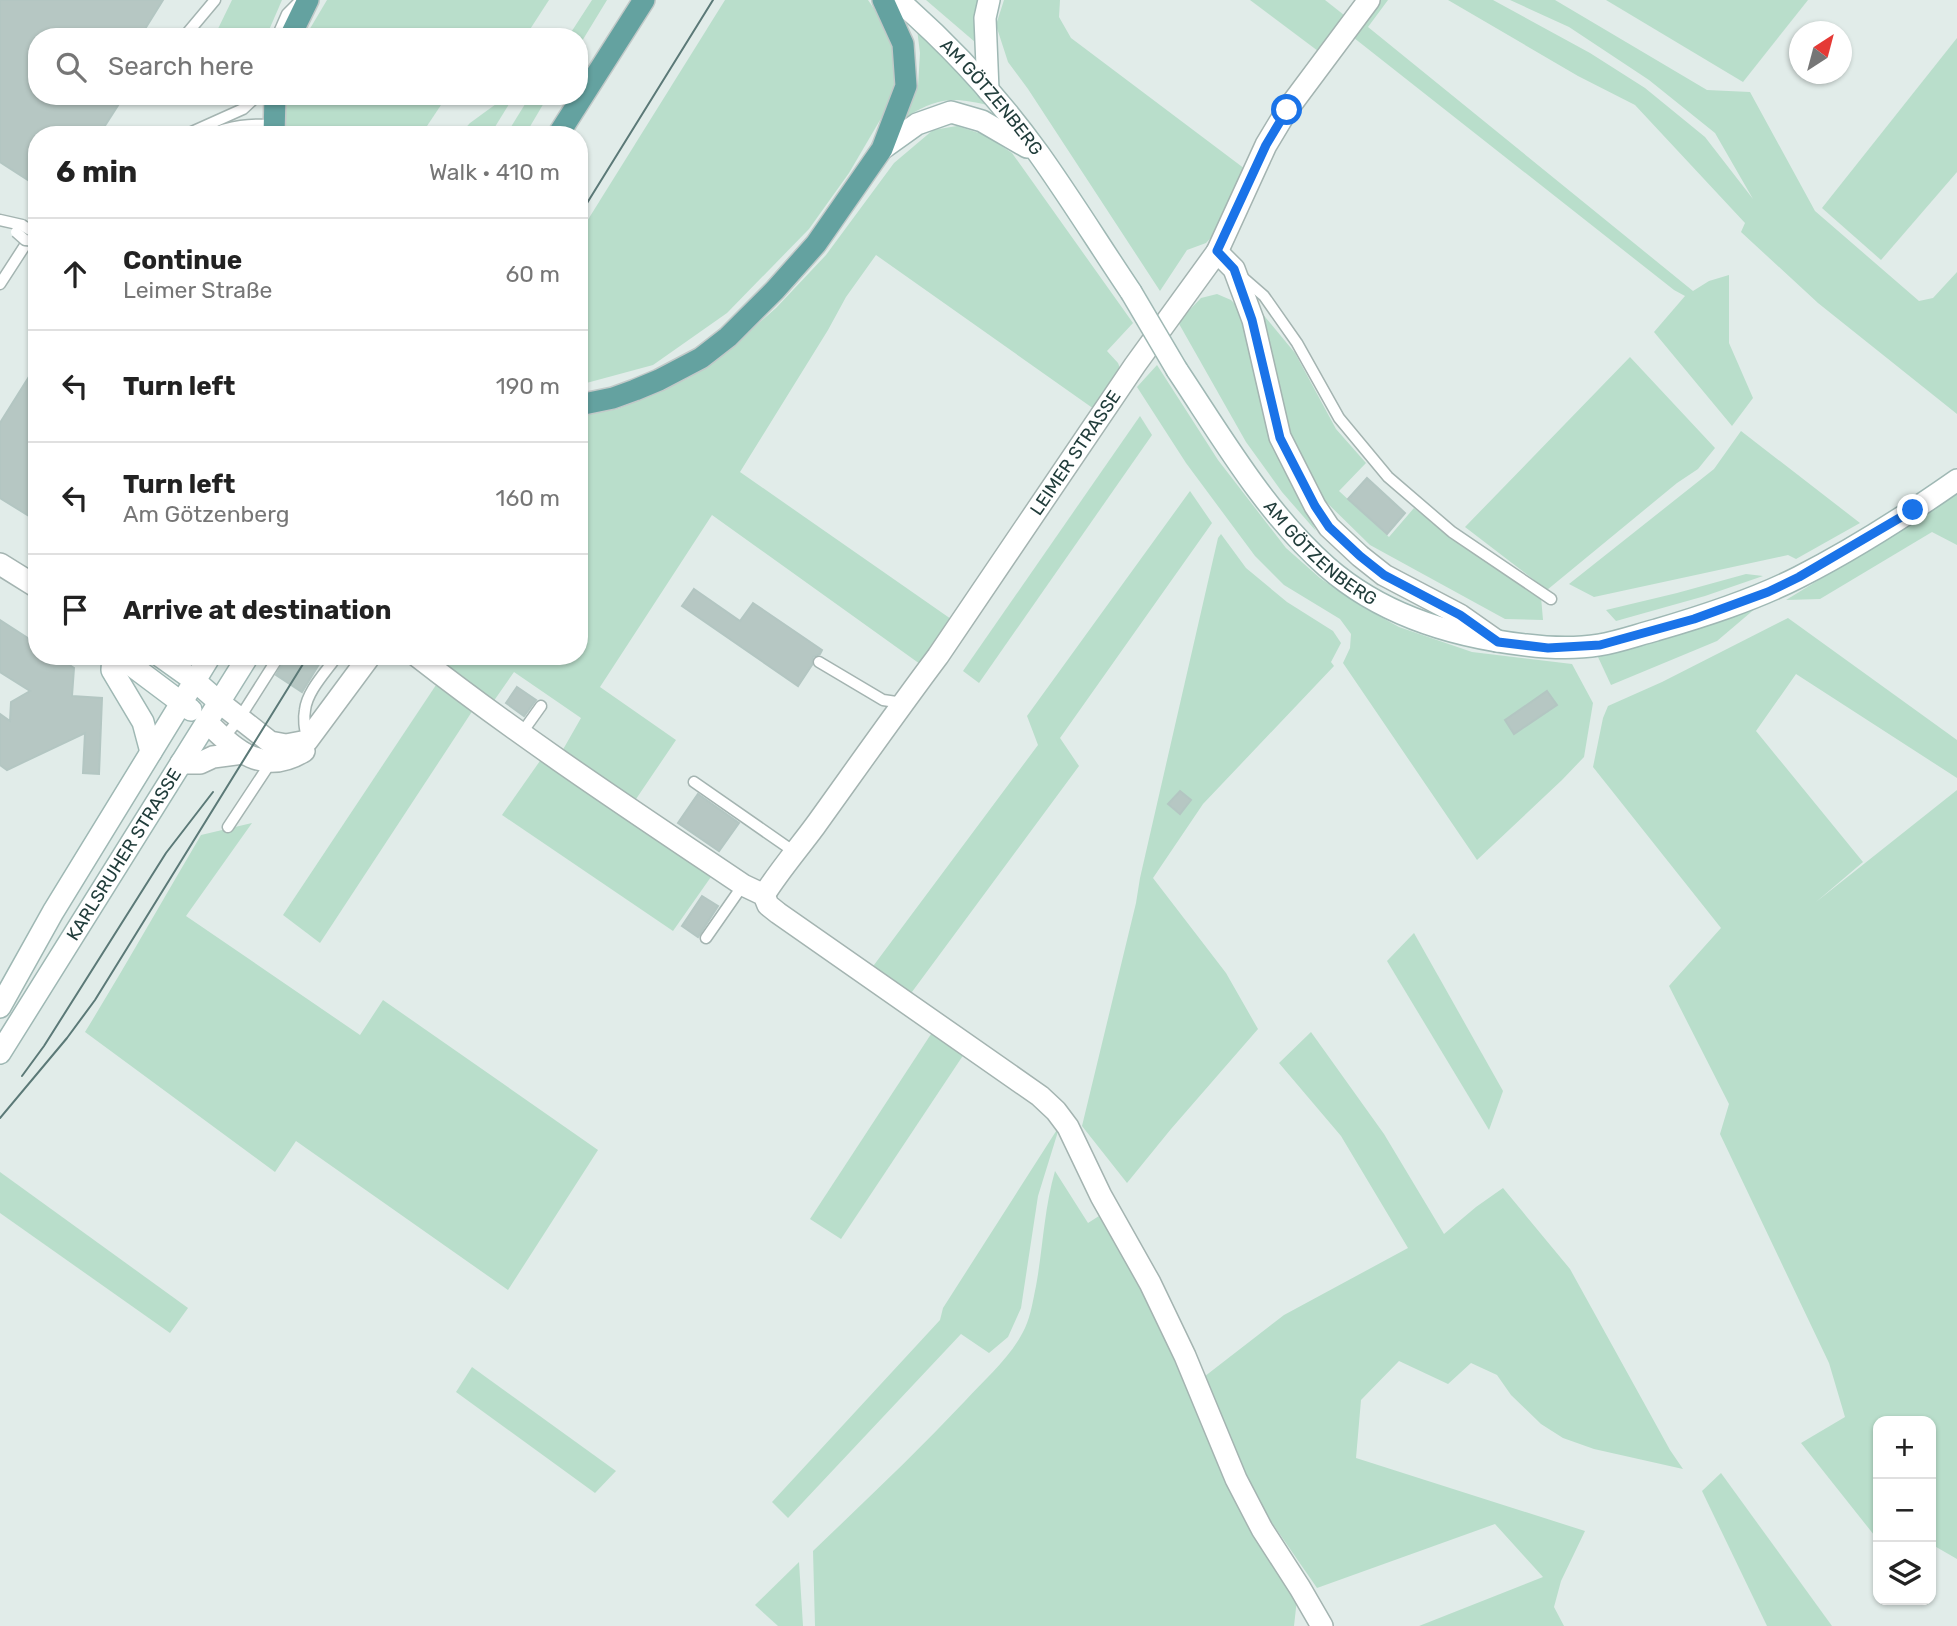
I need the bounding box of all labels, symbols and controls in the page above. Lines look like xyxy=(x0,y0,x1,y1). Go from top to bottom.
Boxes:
north arrow xyxy=(1789,21,1852,84)
search box xyxy=(28,28,588,105)
street label: AM GÖTZENBERG xyxy=(935,34,1047,160)
icon: search xyxy=(52,48,90,86)
text: Search here xyxy=(108,51,254,82)
route start xyxy=(1271,94,1302,125)
text: 6 min xyxy=(56,154,137,190)
text: Walk · 410 m xyxy=(429,158,560,186)
text: Continue xyxy=(123,245,242,276)
icon: ahead xyxy=(56,255,94,293)
text: 60 m xyxy=(505,260,560,288)
text: Leimer Straße xyxy=(123,276,272,304)
icon: left xyxy=(56,367,94,405)
text: Turn left xyxy=(123,371,235,402)
text: 190 m xyxy=(496,372,560,400)
street label: LEIMER STRASSE xyxy=(1026,386,1126,519)
text: Turn left xyxy=(123,469,235,500)
icon: left xyxy=(56,479,94,517)
text: 160 m xyxy=(496,484,560,512)
route end xyxy=(1897,494,1928,525)
street label: AM GÖTZENBERG xyxy=(1259,496,1381,610)
text: Am Götzenberg xyxy=(123,500,289,528)
icon: arrive xyxy=(56,591,94,629)
text: Arrive at destination xyxy=(123,595,391,626)
street label: KARLSRUHER STRASSE xyxy=(62,764,186,945)
map controls xyxy=(1873,1416,1936,1605)
button: + xyxy=(1873,1416,1936,1479)
button: − xyxy=(1873,1479,1936,1542)
button: layers xyxy=(1873,1542,1936,1605)

